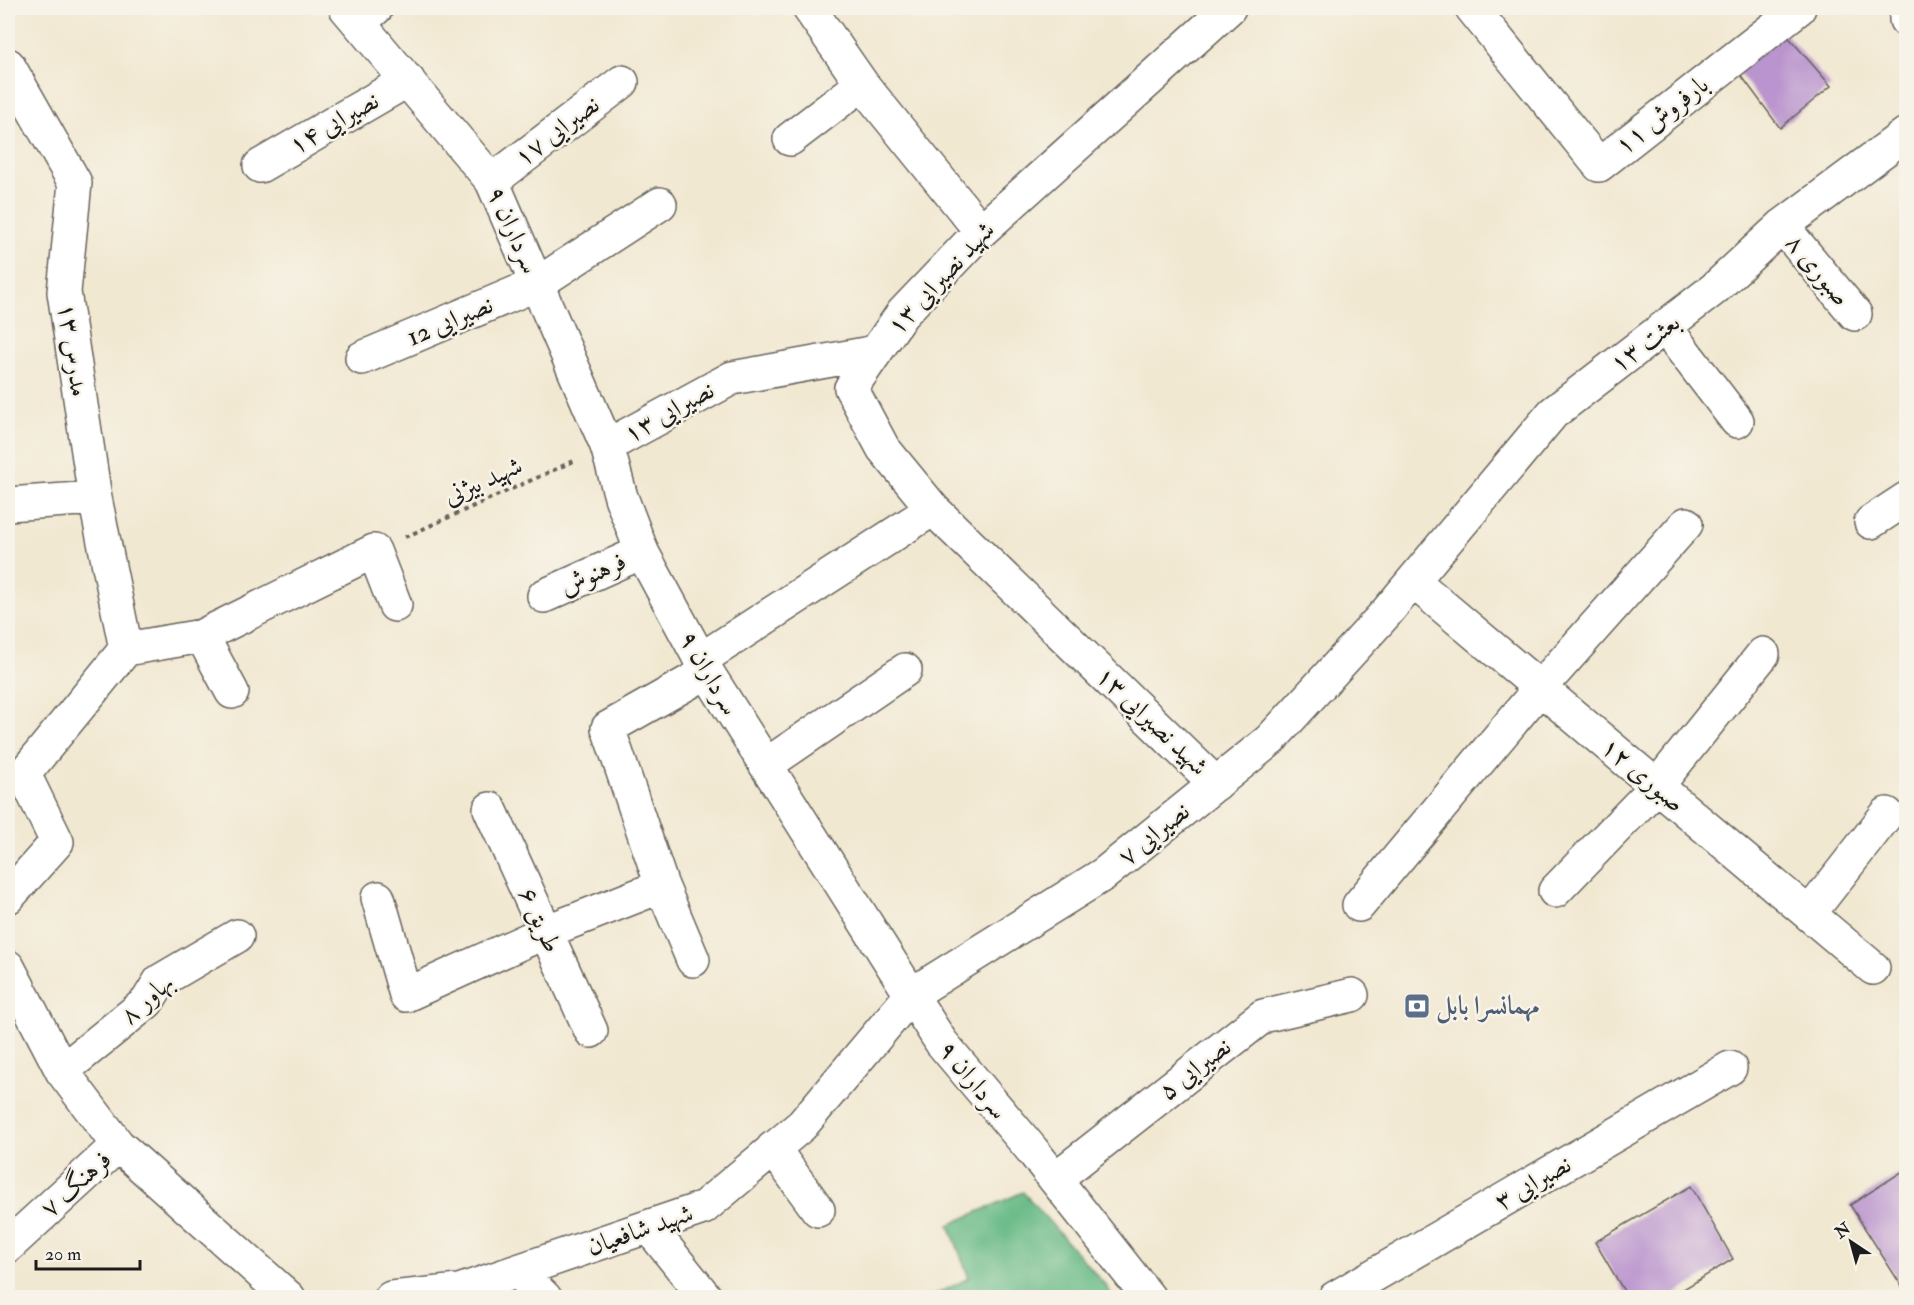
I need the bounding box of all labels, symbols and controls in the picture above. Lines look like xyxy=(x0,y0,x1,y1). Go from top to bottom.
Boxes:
street label: بارفروش ۱۱ xyxy=(1609,69,1715,161)
street label: نصیرایی ۱۴ xyxy=(283,84,385,162)
street label: نصیرایی ۱۷ xyxy=(508,89,606,173)
street label: سرداران ۹ xyxy=(480,181,546,279)
street label: شهید نصیرایی ۱۳ xyxy=(880,215,1002,341)
street label: صبوری ۸ xyxy=(1779,227,1857,313)
street label: نصیرایی 12 xyxy=(402,289,498,353)
street label: مدرس ۱۳ xyxy=(51,301,95,399)
street label: بعثت ۱۳ xyxy=(1604,306,1686,380)
street label: نصیرایی ۱۳ xyxy=(618,374,720,450)
street label: شهید بیژنی xyxy=(438,449,528,513)
street label: فرهنوش xyxy=(555,545,631,603)
street label: سرداران ۹ xyxy=(672,625,746,721)
street label: شهید نصیرایی ۱۳ xyxy=(1089,660,1215,782)
street label: صبوری ۱۲ xyxy=(1595,731,1691,819)
street label: نصیرایی ۷ xyxy=(1112,795,1196,873)
street label: طریق ۶ xyxy=(512,882,568,958)
street label: بهاور ۸ xyxy=(114,967,180,1031)
place label: مهمانسرا بابل xyxy=(1436,990,1539,1024)
bank icon: مهمانسرا بابل xyxy=(1402,991,1432,1021)
street label: نصیرایی ۵ xyxy=(1152,1031,1238,1107)
street label: سرداران ۹ xyxy=(932,1034,1014,1126)
street label: فرهنگ ۷ xyxy=(33,1143,118,1224)
street label: نصیرایی ۳ xyxy=(1489,1148,1577,1218)
street label: شهید شافعیان xyxy=(583,1197,697,1263)
north arrow xyxy=(1821,1212,1881,1272)
text: N xyxy=(1830,1218,1855,1244)
scale bar xyxy=(36,1233,140,1271)
text: 20 m xyxy=(45,1243,81,1266)

